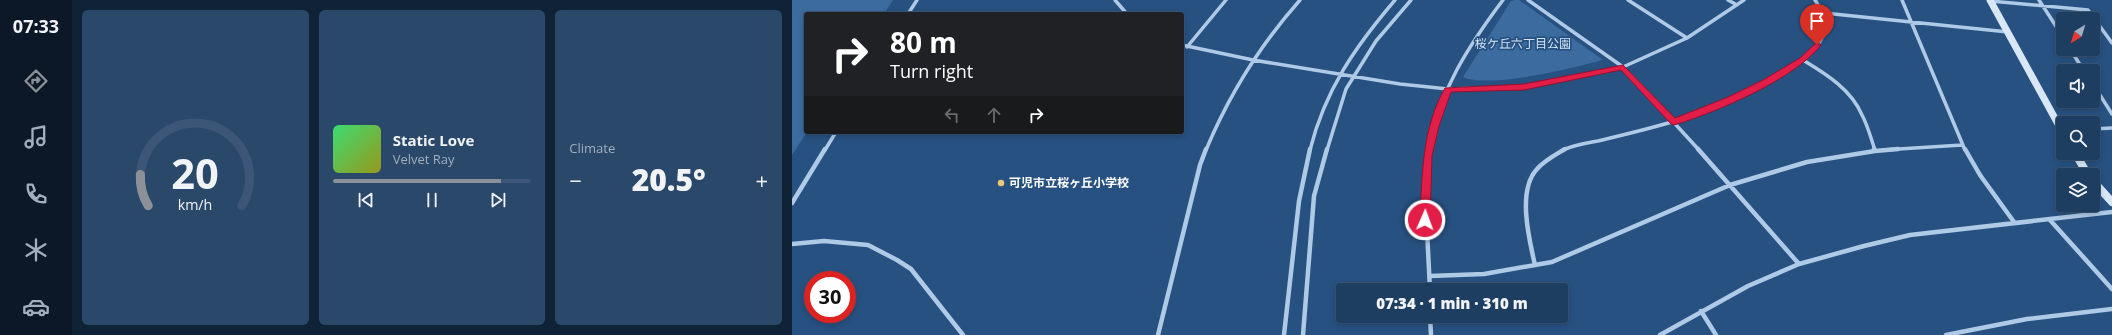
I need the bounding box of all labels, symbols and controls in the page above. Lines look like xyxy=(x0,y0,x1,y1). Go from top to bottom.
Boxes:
pin xyxy=(1800,4,1834,45)
icon: arrive xyxy=(1806,10,1828,32)
north arrow xyxy=(2056,12,2100,56)
map controls xyxy=(2056,12,2100,212)
text: 07:33 xyxy=(13,14,59,38)
text: 80 m xyxy=(890,23,957,61)
icon: right xyxy=(824,28,876,80)
park label: 桜ケ丘六丁目公園 xyxy=(1475,35,1571,52)
text: Turn right xyxy=(890,59,973,83)
button: sound xyxy=(2056,64,2100,108)
icon: directions xyxy=(22,67,50,95)
icon: left xyxy=(941,104,963,126)
icon: ahead xyxy=(983,104,1005,126)
icon: right xyxy=(1025,104,1047,126)
button: search xyxy=(2056,116,2100,160)
icon: music xyxy=(22,123,50,151)
text: Static Love xyxy=(393,130,474,150)
text: Climate xyxy=(569,139,615,157)
text: 20 xyxy=(172,144,219,200)
text: Velvet Ray xyxy=(393,150,455,168)
text: 20.5° xyxy=(632,159,706,200)
text: − xyxy=(569,165,582,195)
text: + xyxy=(755,165,768,195)
button: layers xyxy=(2056,168,2100,212)
place label: 可児市立桜ヶ丘小学校 xyxy=(1009,174,1129,191)
marker: 可児市立桜ヶ丘小学校 xyxy=(996,178,1006,188)
icon: phone xyxy=(22,180,50,208)
icon: previous xyxy=(355,189,377,211)
icon: pause xyxy=(421,189,443,211)
icon: next xyxy=(487,189,509,211)
text: km/h xyxy=(178,194,213,213)
position arrow xyxy=(1404,199,1446,241)
icon: climate xyxy=(22,236,50,264)
speed limit sign: 30 xyxy=(804,271,856,323)
icon: car xyxy=(22,293,50,321)
text: 07:34 · 1 min · 310 m xyxy=(1376,293,1528,313)

